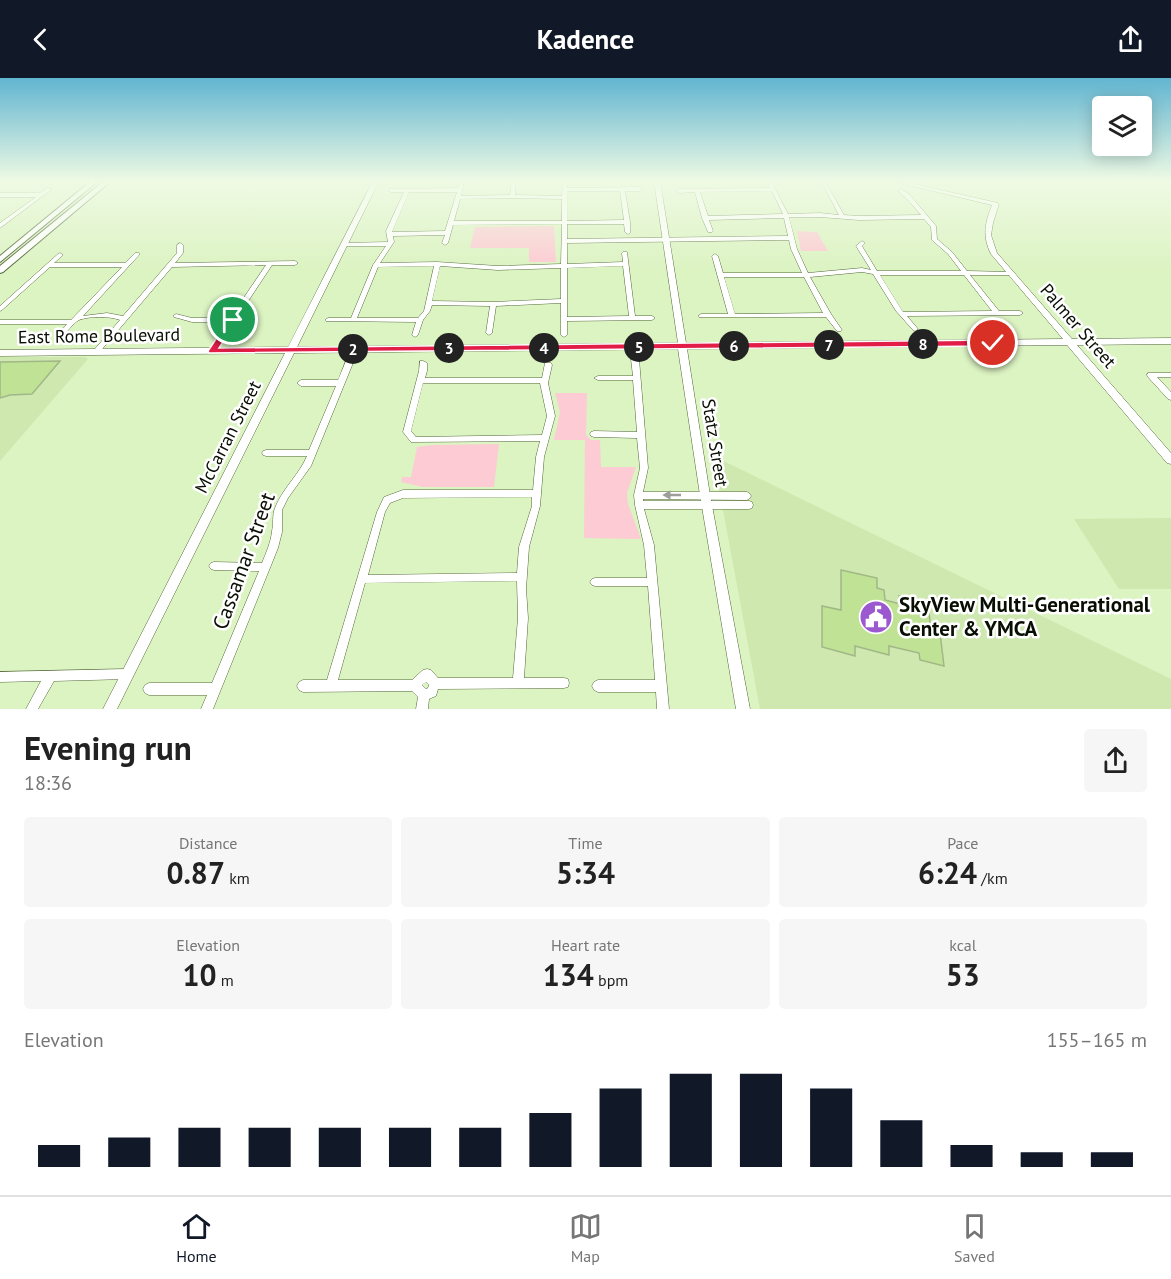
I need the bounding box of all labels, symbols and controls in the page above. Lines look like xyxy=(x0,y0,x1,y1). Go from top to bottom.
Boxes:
text: Kadence xyxy=(537,22,634,56)
icon: back xyxy=(24,23,57,56)
icon: share xyxy=(1114,23,1147,56)
map controls xyxy=(1092,96,1152,156)
button: layers xyxy=(1092,96,1152,156)
street label: Palmer Street xyxy=(1035,279,1121,373)
pin xyxy=(207,294,258,345)
icon: arrive xyxy=(216,303,249,336)
pin xyxy=(967,317,1018,368)
street label: East Rome Boulevard xyxy=(18,323,180,348)
icon: check xyxy=(976,326,1009,359)
pin: 8 xyxy=(908,329,938,359)
pin: 7 xyxy=(814,330,844,360)
pin: 6 xyxy=(719,331,749,361)
pin: 5 xyxy=(624,332,654,362)
pin: 3 xyxy=(434,333,464,363)
pin: 4 xyxy=(529,333,559,363)
pin: 2 xyxy=(338,334,368,364)
text: 8 xyxy=(918,334,928,354)
text: 7 xyxy=(824,335,834,355)
text: 6 xyxy=(729,336,739,356)
text: 5 xyxy=(634,337,644,357)
text: 3 xyxy=(444,338,454,358)
text: 4 xyxy=(539,338,549,358)
text: 2 xyxy=(348,339,358,359)
street label: McCarran Street xyxy=(189,377,266,497)
street label: Statz Street xyxy=(697,397,734,489)
street label: Cassamar Street xyxy=(206,489,281,633)
one-way arrow xyxy=(662,490,681,500)
place label: SkyView Multi-Generational Center & YMCA xyxy=(899,591,1151,642)
public building icon: SkyView Multi-Generational Center & YMCA xyxy=(858,599,894,635)
text: Evening run xyxy=(24,726,192,769)
button: share xyxy=(1084,729,1147,792)
text: 18:36 xyxy=(24,770,72,796)
text: Distance xyxy=(179,833,237,853)
text: Time xyxy=(568,833,603,853)
text: Pace xyxy=(947,833,978,853)
text: 0.87 xyxy=(166,853,225,892)
text: 5:34 xyxy=(556,853,615,892)
text: 6:24 xyxy=(918,853,977,892)
text: km xyxy=(225,868,250,888)
text: /km xyxy=(977,868,1008,888)
text: Elevation xyxy=(176,935,240,955)
text: Heart rate xyxy=(551,935,620,955)
text: kcal xyxy=(949,935,976,955)
text: 10 xyxy=(183,955,217,994)
text: 134 xyxy=(543,955,594,994)
text: 53 xyxy=(946,955,980,994)
text: m xyxy=(217,970,234,990)
text: bpm xyxy=(594,970,628,990)
text: Elevation xyxy=(24,1027,104,1053)
text: 155–165 m xyxy=(1047,1027,1147,1053)
tab: Home xyxy=(176,1210,217,1266)
tab: Map xyxy=(569,1210,602,1266)
tab: Saved xyxy=(954,1210,995,1266)

